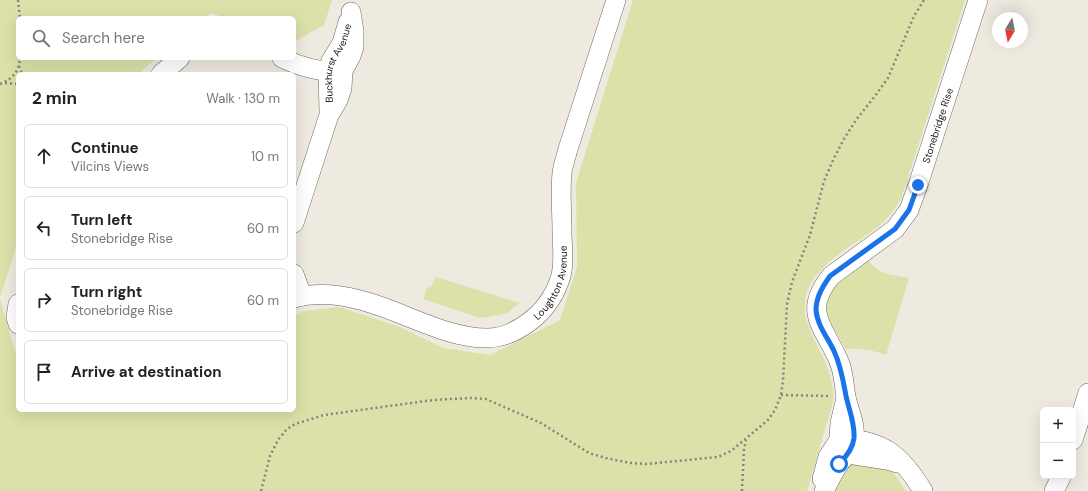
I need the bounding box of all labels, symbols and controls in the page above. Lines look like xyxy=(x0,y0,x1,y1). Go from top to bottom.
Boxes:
north arrow xyxy=(992,12,1028,48)
search box xyxy=(16,16,296,60)
street label: Buckhurst Avenue xyxy=(322,22,354,103)
icon: search xyxy=(30,27,52,49)
text: Search here xyxy=(62,28,145,48)
street label: Stonebridge Rise xyxy=(919,86,956,165)
text: 2 min xyxy=(32,87,77,109)
text: Walk · 130 m xyxy=(206,90,280,107)
text: Continue xyxy=(71,138,139,158)
icon: ahead xyxy=(33,145,55,167)
text: 10 m xyxy=(251,148,279,165)
text: Vilcins Views xyxy=(71,158,149,175)
route end xyxy=(909,176,927,194)
text: Turn left xyxy=(71,210,132,230)
icon: left xyxy=(33,217,55,239)
text: 60 m xyxy=(247,220,279,237)
text: Stonebridge Rise xyxy=(71,230,173,247)
street label: Loughton Avenue xyxy=(531,245,570,323)
text: Turn right xyxy=(71,282,142,302)
icon: right xyxy=(33,289,55,311)
text: 60 m xyxy=(247,292,279,309)
text: Stonebridge Rise xyxy=(71,302,173,319)
icon: arrive xyxy=(33,361,55,383)
text: Arrive at destination xyxy=(71,362,222,382)
map controls xyxy=(1040,407,1076,479)
button: + xyxy=(1040,407,1076,443)
button: − xyxy=(1040,443,1076,479)
route start xyxy=(830,455,848,473)

